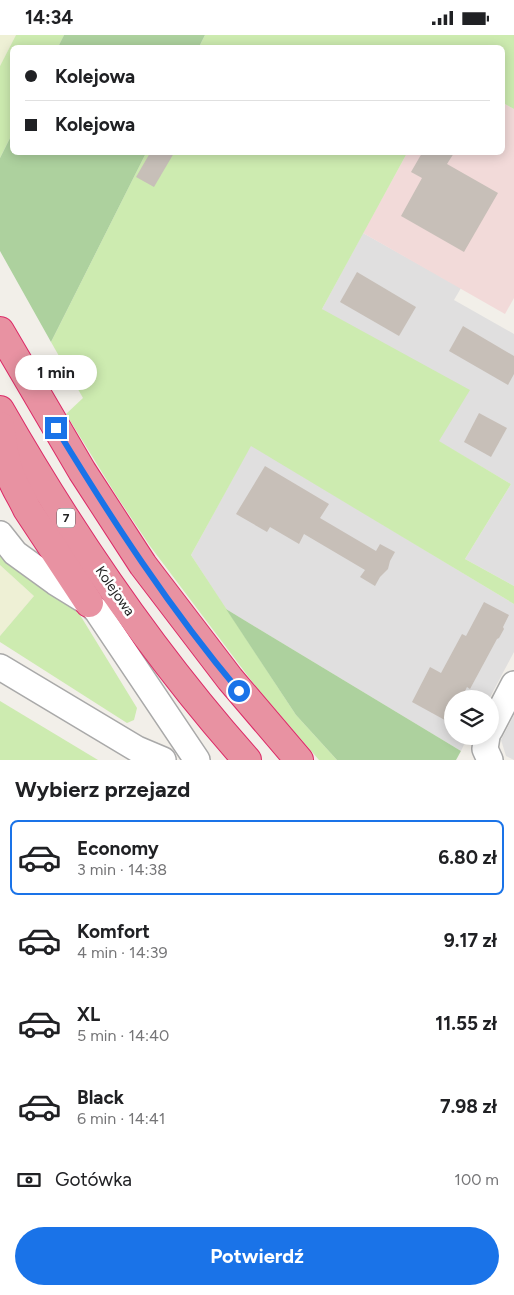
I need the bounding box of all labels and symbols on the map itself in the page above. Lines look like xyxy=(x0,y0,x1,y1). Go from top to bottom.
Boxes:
callout: 1 min xyxy=(15,355,97,391)
route end xyxy=(45,417,67,439)
road number: 7 xyxy=(57,508,75,527)
street label: Kolejowa xyxy=(92,563,138,619)
route start xyxy=(228,680,250,702)

